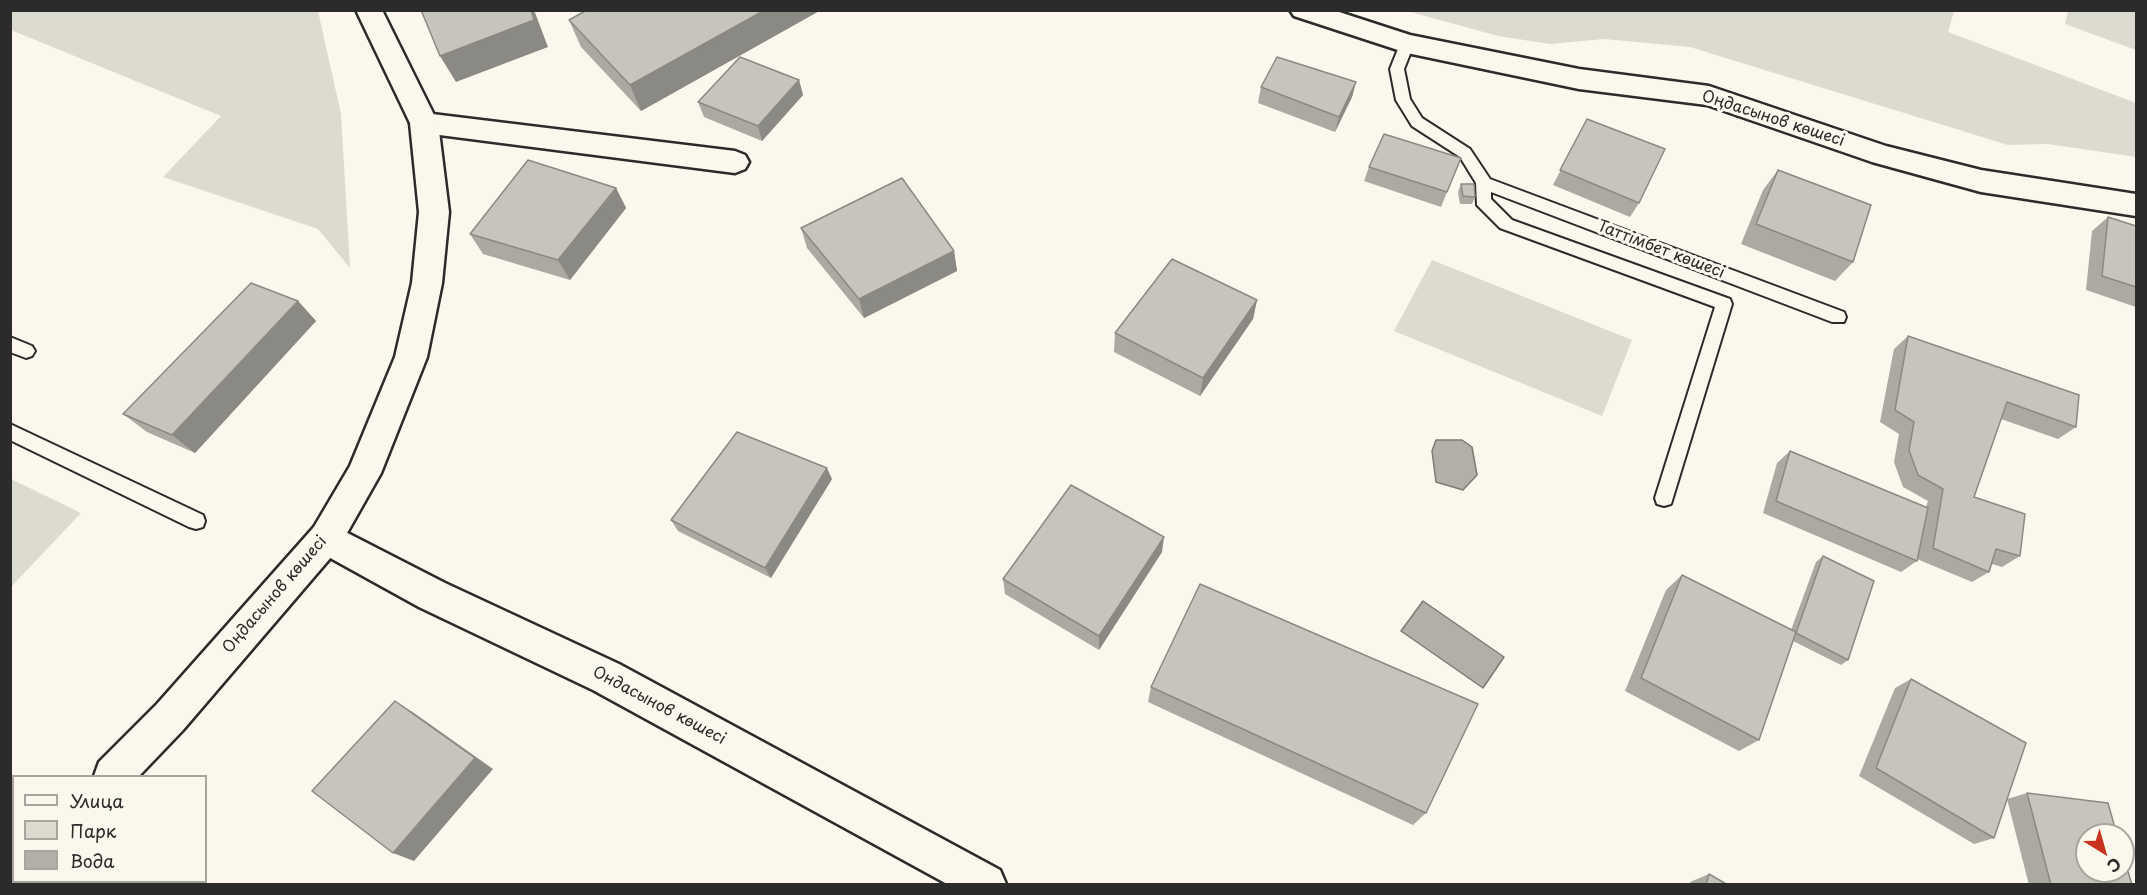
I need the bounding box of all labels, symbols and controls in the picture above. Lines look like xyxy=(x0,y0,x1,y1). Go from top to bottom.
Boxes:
street label: Оңдасынов көшесі xyxy=(1699,87,1847,151)
street label: Таттімбет көшесі xyxy=(1595,217,1727,283)
street label: Оңдасынов көшесі xyxy=(219,532,331,658)
street label: Ондасынов көшесі xyxy=(589,663,729,749)
legend xyxy=(12,775,207,883)
text: Улица xyxy=(70,787,124,814)
text: Парк xyxy=(70,817,116,844)
north arrow xyxy=(2075,823,2135,883)
text: Вода xyxy=(70,847,115,874)
text: С xyxy=(2103,853,2127,879)

